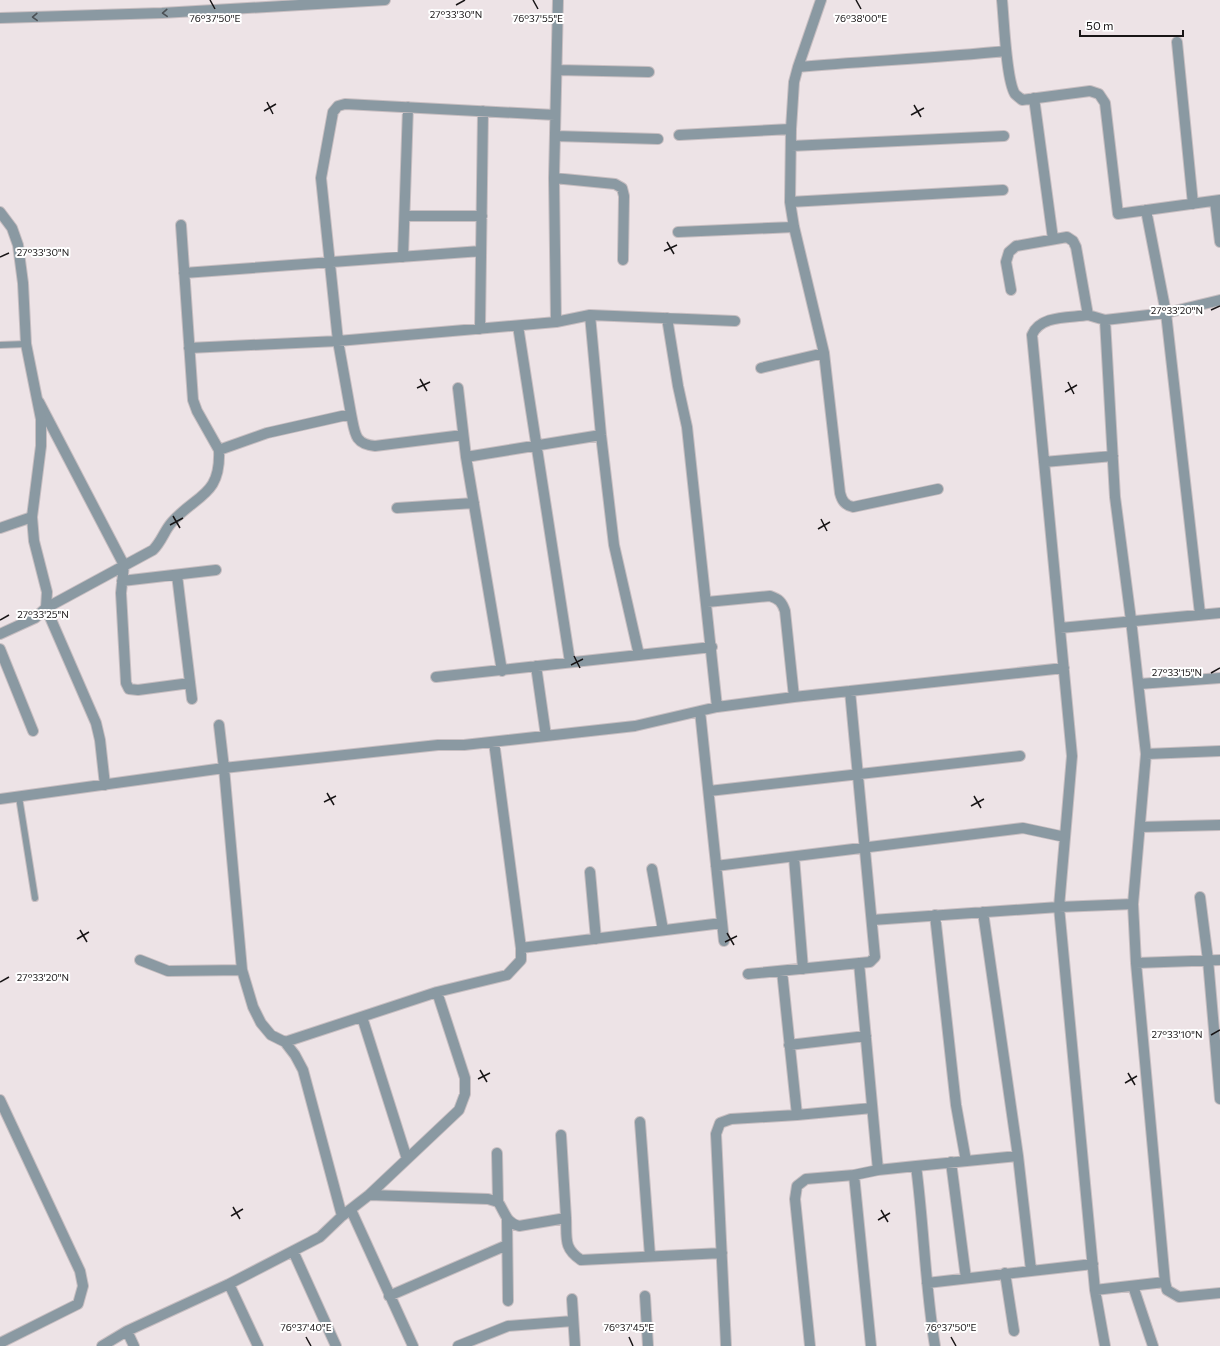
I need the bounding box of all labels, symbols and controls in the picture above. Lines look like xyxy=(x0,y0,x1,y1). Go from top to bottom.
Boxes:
one-way arrow xyxy=(162,8,168,17)
text: 27°33'30"N xyxy=(430,8,482,20)
text: 76°37'50"E xyxy=(190,12,241,24)
text: 76°37'55"E xyxy=(513,12,563,24)
text: 76°38'00"E xyxy=(835,12,887,24)
scale bar xyxy=(1080,12,1183,38)
one-way arrow xyxy=(32,13,38,21)
text: 50 m xyxy=(1086,18,1114,32)
text: 27°33'30"N xyxy=(17,246,69,258)
text: 27°33'20"N xyxy=(1151,304,1203,316)
text: 27°33'25"N xyxy=(17,608,69,620)
text: 27°33'15"N xyxy=(1152,666,1202,678)
text: 27°33'20"N xyxy=(17,971,69,983)
text: 27°33'10"N xyxy=(1151,1028,1203,1040)
text: 76°37'40"E xyxy=(280,1321,332,1333)
text: 76°37'45"E xyxy=(604,1321,654,1333)
text: 76°37'50"E xyxy=(926,1321,977,1333)

